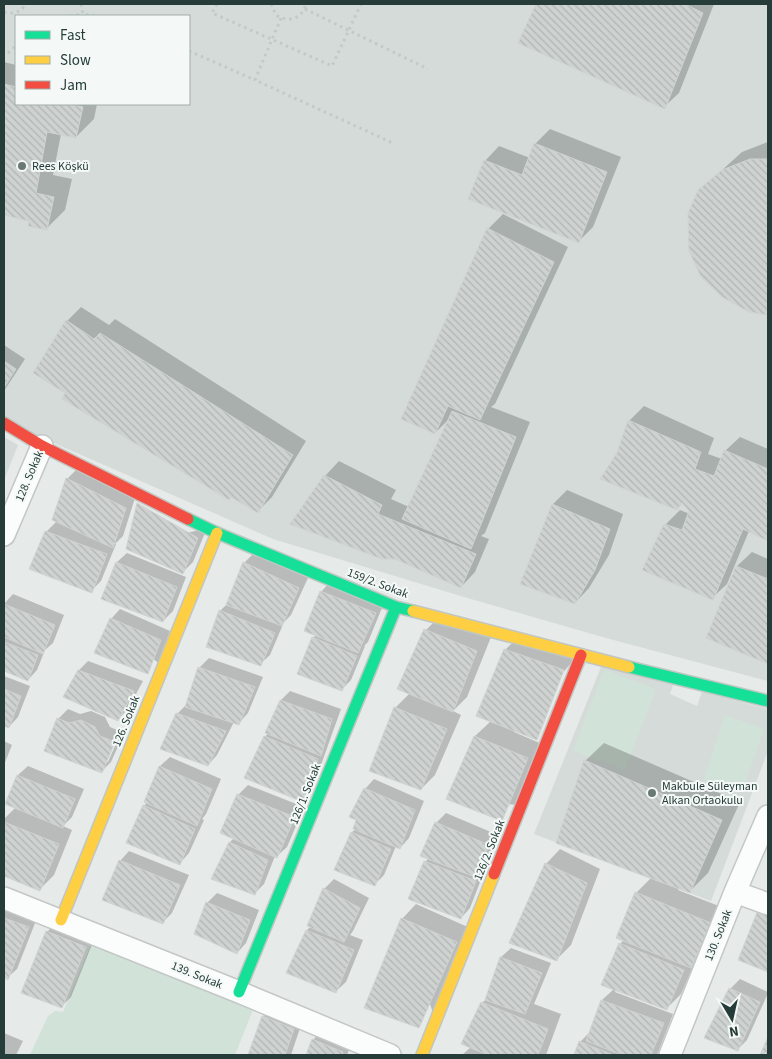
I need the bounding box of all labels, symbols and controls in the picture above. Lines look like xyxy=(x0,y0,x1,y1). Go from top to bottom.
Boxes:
legend xyxy=(15,15,190,105)
text: Fast xyxy=(60,25,86,46)
text: Slow xyxy=(60,50,91,71)
text: Jam xyxy=(60,75,87,96)
place label: Rees Köşkü xyxy=(32,158,89,175)
marker: Rees Köşkü xyxy=(16,160,28,172)
street label: 128. Sokak xyxy=(11,448,48,504)
street label: 159/2. Sokak xyxy=(345,564,411,603)
street label: 126. Sokak xyxy=(108,693,144,749)
street label: 126/1. Sokak xyxy=(286,761,325,827)
place label: Makbule Süleyman Alkan Ortaokulu xyxy=(662,778,757,809)
marker: Makbule Süleyman Alkan Ortaokulu xyxy=(646,787,658,799)
street label: 126/2. Sokak xyxy=(470,817,509,883)
street label: 130. Sokak xyxy=(700,907,736,963)
street label: 139. Sokak xyxy=(169,957,225,993)
north arrow xyxy=(707,994,757,1044)
text: N xyxy=(728,1020,740,1041)

